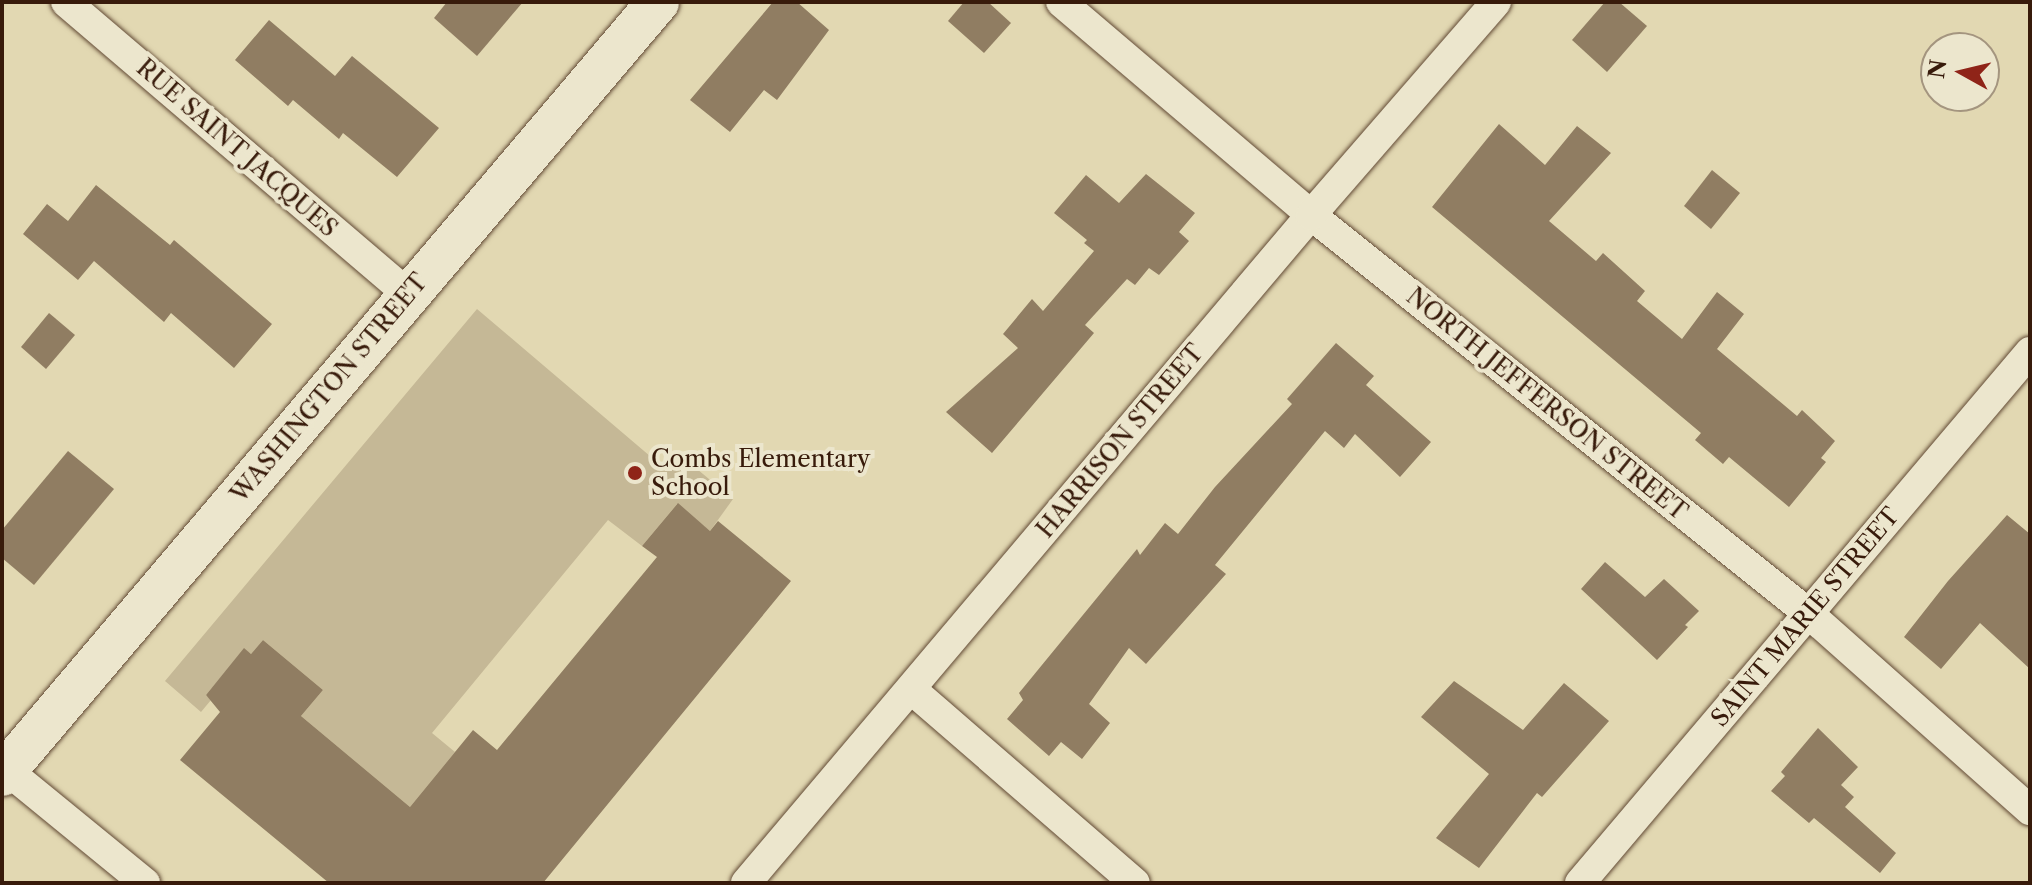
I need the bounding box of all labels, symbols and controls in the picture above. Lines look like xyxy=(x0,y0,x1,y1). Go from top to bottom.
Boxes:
north arrow xyxy=(1920,32,2000,112)
street label: RUE SAINT JACQUES xyxy=(131,53,343,243)
text: N xyxy=(1923,58,1952,80)
street label: WASHINGTON STREET xyxy=(225,268,433,508)
street label: NORTH JEFFERSON STREET xyxy=(1401,282,1693,526)
street label: HARRISON STREET xyxy=(1031,338,1209,544)
place label: Combs Elementary School xyxy=(651,445,870,501)
marker: Combs Elementary School xyxy=(626,464,644,482)
street label: SAINT MARIE STREET xyxy=(1705,501,1905,733)

